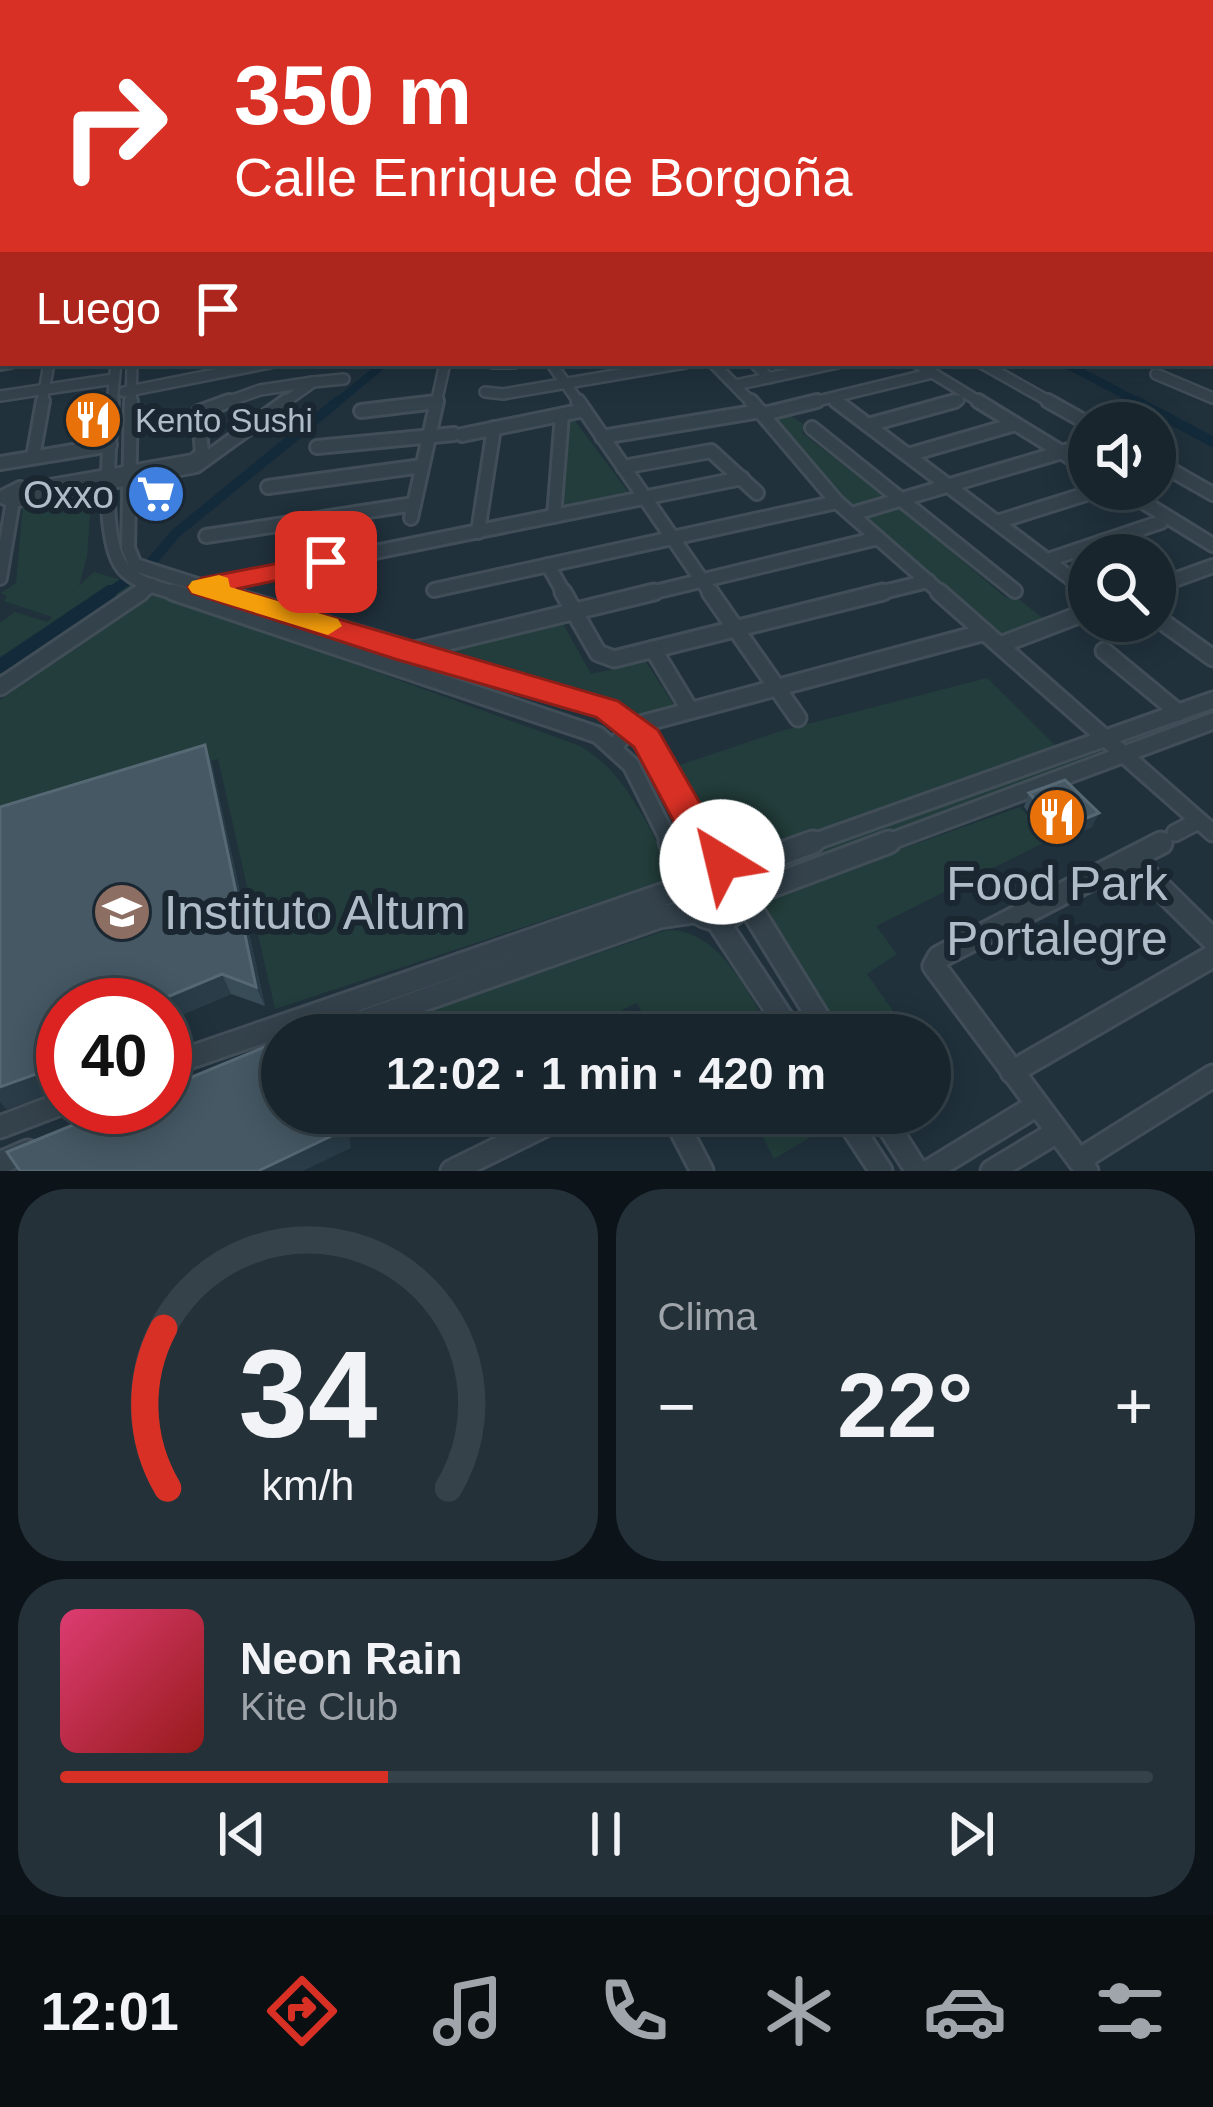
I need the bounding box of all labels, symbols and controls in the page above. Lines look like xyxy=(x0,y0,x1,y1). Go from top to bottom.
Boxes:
icon: right xyxy=(36,48,192,204)
text: 350 m xyxy=(234,48,472,142)
text: Calle Enrique de Borgoña xyxy=(234,147,852,207)
icon: arrive xyxy=(185,276,251,342)
text: Luego xyxy=(36,283,161,334)
restaurant icon: Kento Sushi xyxy=(62,389,124,451)
place label: Kento Sushi xyxy=(135,402,313,439)
map controls xyxy=(1068,402,1176,642)
button: sound xyxy=(1068,402,1176,510)
supermarket icon: Oxxo xyxy=(125,463,187,525)
place label: Oxxo xyxy=(23,473,114,516)
pin xyxy=(275,511,377,613)
icon: arrive xyxy=(293,529,359,595)
button: search xyxy=(1068,534,1176,642)
restaurant icon: Food Park Portalegre xyxy=(1026,786,1088,848)
position arrow xyxy=(659,799,785,925)
place label: Food Park Portalegre xyxy=(946,857,1169,965)
school or university icon: Instituto Altum xyxy=(91,881,153,943)
place label: Instituto Altum xyxy=(164,886,465,939)
speed limit sign: 40 xyxy=(36,978,192,1134)
text: 12:02 · 1 min · 420 m xyxy=(386,1048,826,1099)
text: Clima xyxy=(658,1295,757,1338)
text: 34 xyxy=(238,1324,377,1463)
text: 22° xyxy=(837,1356,973,1456)
text: − xyxy=(658,1369,696,1443)
text: + xyxy=(1114,1369,1153,1443)
text: km/h xyxy=(261,1461,354,1509)
text: Neon Rain xyxy=(240,1633,463,1684)
text: Kite Club xyxy=(240,1685,398,1728)
icon: previous xyxy=(209,1801,275,1867)
icon: pause xyxy=(573,1801,639,1867)
icon: next xyxy=(938,1801,1004,1867)
icon: directions xyxy=(260,1969,344,2053)
icon: music xyxy=(426,1969,510,2053)
icon: phone xyxy=(592,1969,676,2053)
icon: climate xyxy=(757,1969,841,2053)
icon: car xyxy=(923,1969,1007,2053)
icon: filters xyxy=(1088,1969,1172,2053)
text: 12:01 xyxy=(41,1981,179,2041)

